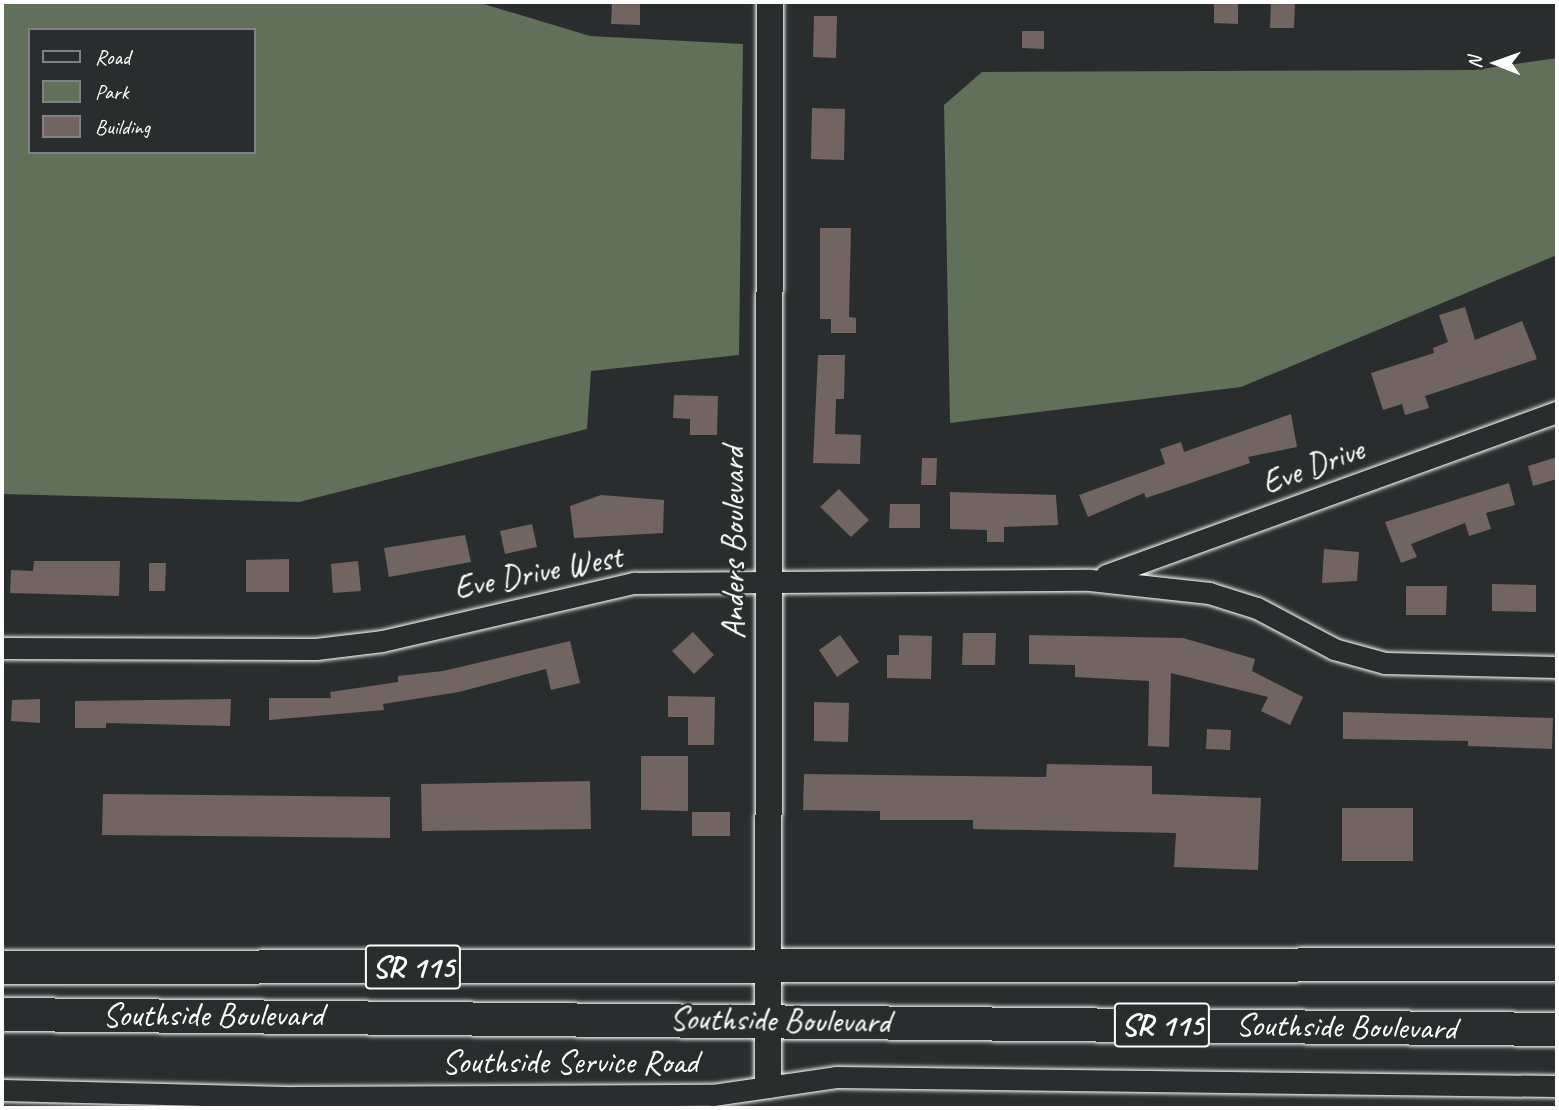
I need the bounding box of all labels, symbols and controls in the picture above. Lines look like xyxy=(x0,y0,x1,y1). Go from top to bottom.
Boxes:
legend xyxy=(28,28,256,154)
north arrow xyxy=(1461,28,1531,98)
text: Road xyxy=(95,44,130,70)
text: N xyxy=(1463,57,1487,69)
text: Park xyxy=(95,79,128,105)
text: Building xyxy=(95,114,150,140)
street label: Eve Drive xyxy=(1256,430,1370,504)
street label: Anders Boulevard xyxy=(714,446,754,640)
street label: Eve Drive West xyxy=(450,537,626,609)
road number: SR 115 xyxy=(364,938,462,996)
street label: Southside Boulevard xyxy=(102,996,324,1036)
road number: SR 115 xyxy=(1113,996,1211,1054)
street label: Southside Boulevard xyxy=(669,999,891,1043)
street label: Southside Boulevard xyxy=(1235,1005,1457,1049)
street label: Southside Service Road xyxy=(442,1043,698,1083)

